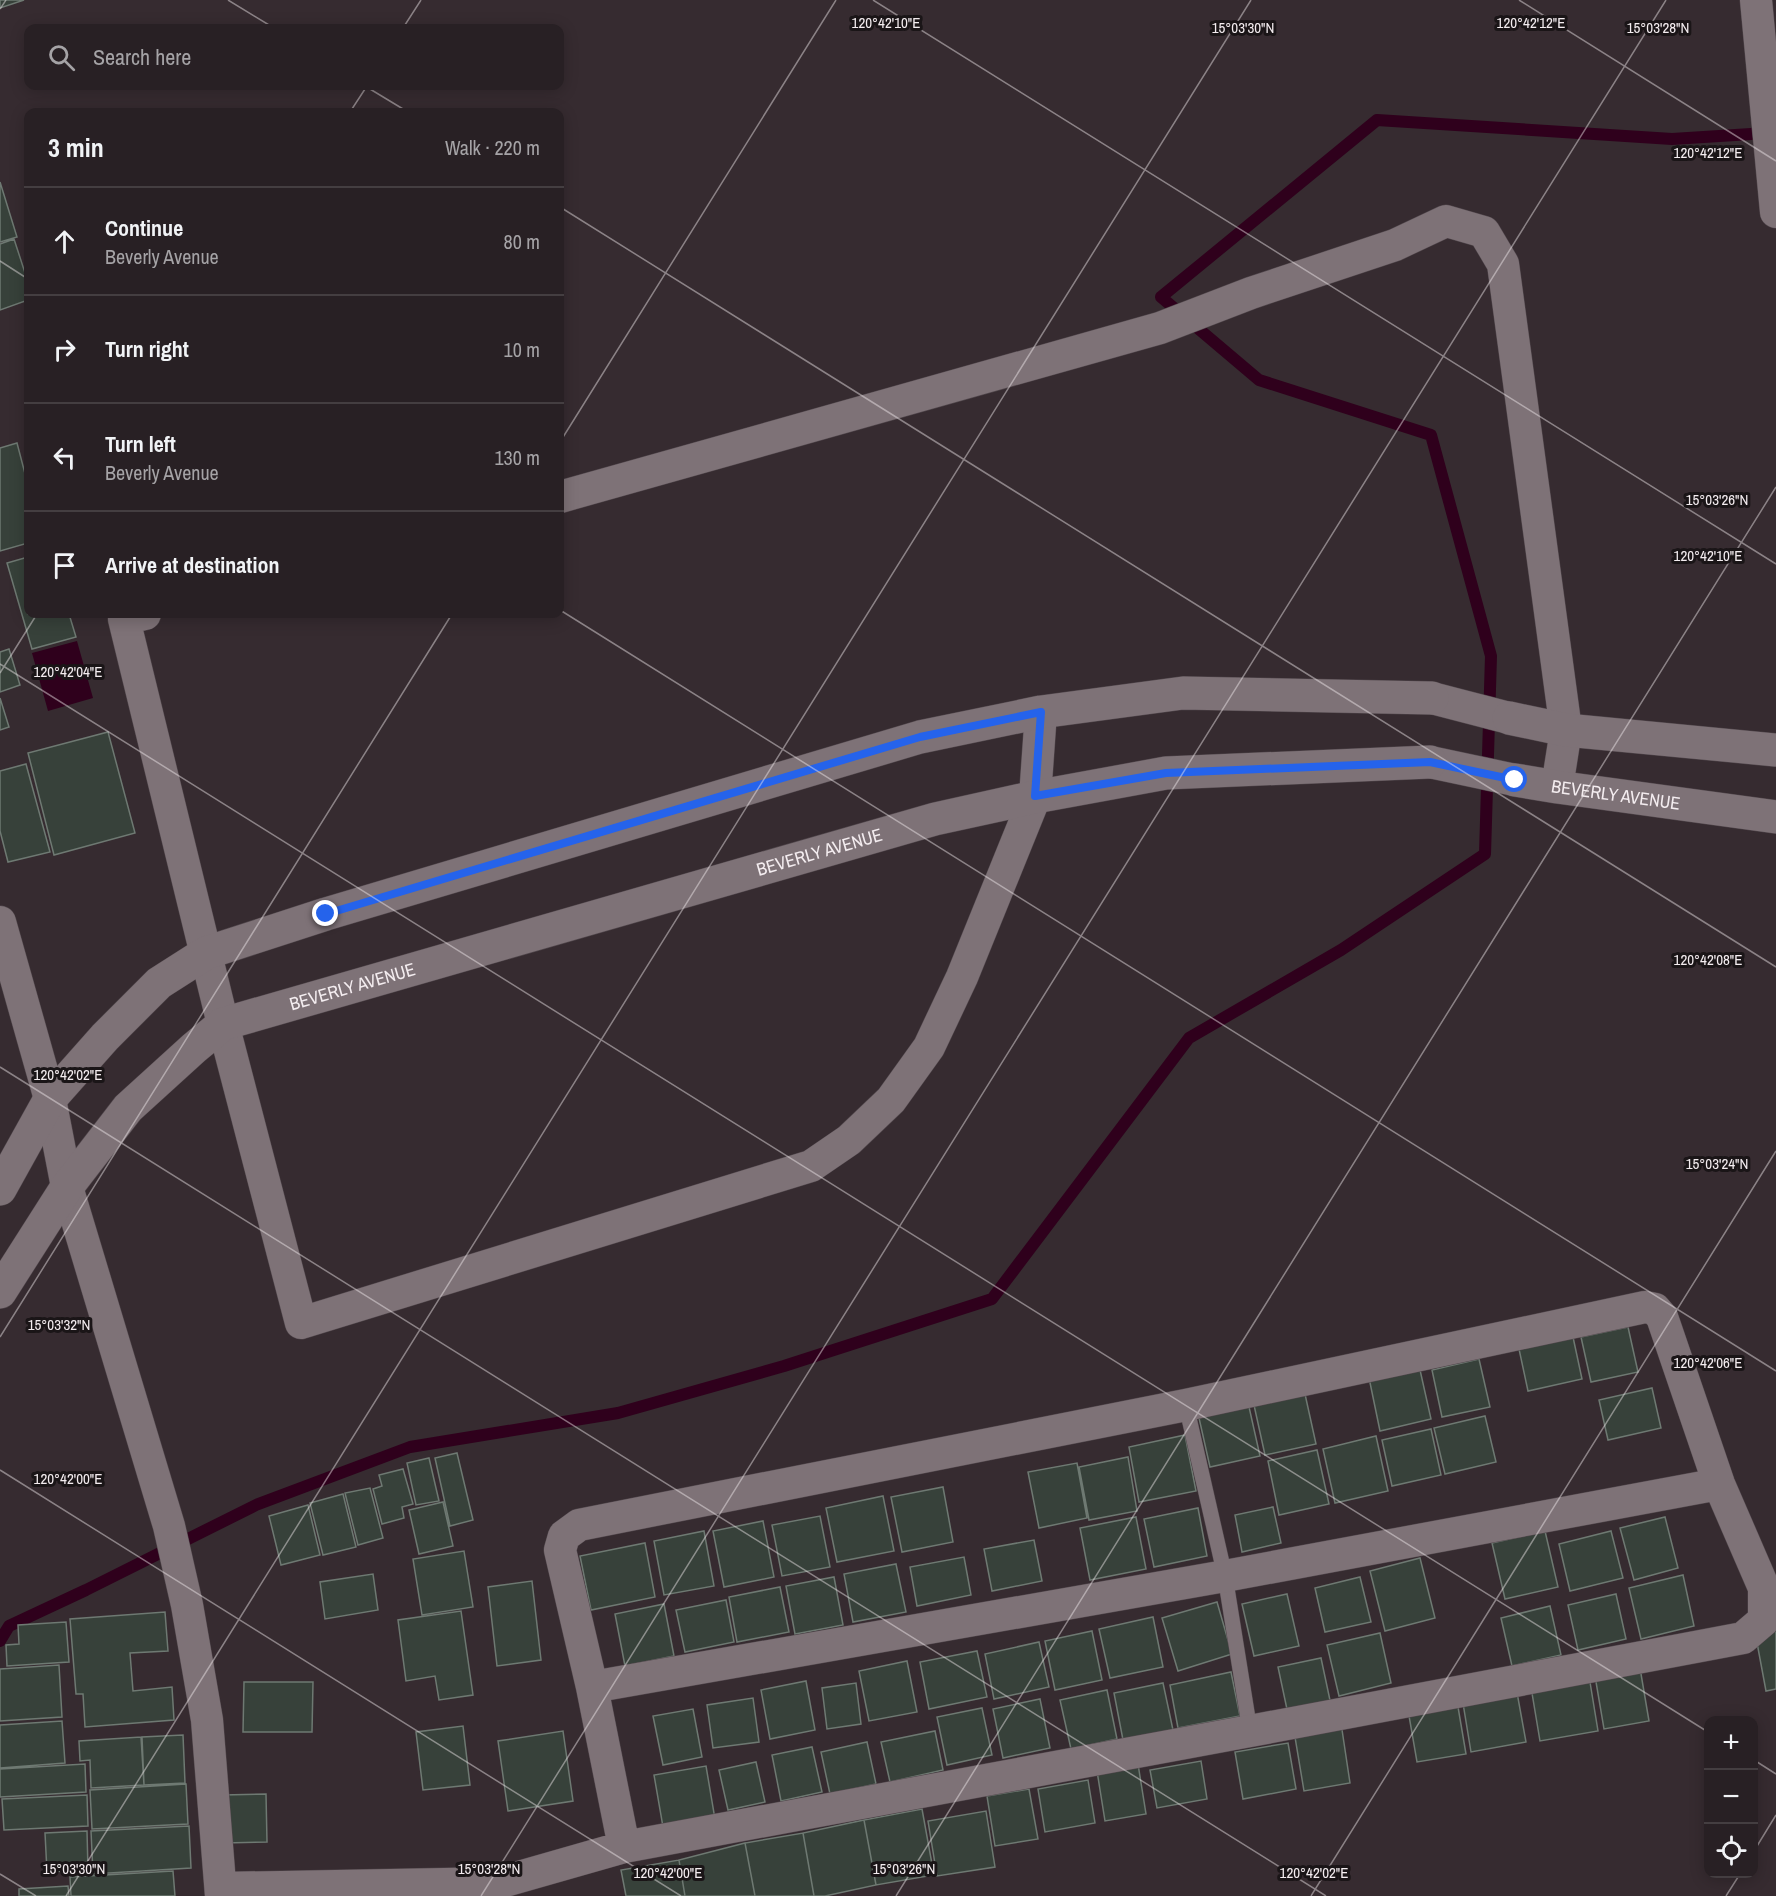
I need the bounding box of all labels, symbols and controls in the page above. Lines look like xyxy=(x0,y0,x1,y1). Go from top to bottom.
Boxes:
text: 120°42'10"E xyxy=(852,12,920,33)
text: 120°42'12"E xyxy=(1497,12,1565,33)
text: 15°03'30"N xyxy=(1212,17,1274,38)
text: 15°03'28"N xyxy=(1627,17,1689,38)
search box xyxy=(24,24,564,90)
icon: search xyxy=(45,41,78,74)
text: Search here xyxy=(93,42,191,72)
text: 3 min xyxy=(48,130,104,165)
text: Walk · 220 m xyxy=(445,134,540,161)
text: 120°42'12"E xyxy=(1674,142,1742,163)
text: Continue xyxy=(105,213,183,243)
icon: ahead xyxy=(48,225,81,258)
text: 80 m xyxy=(504,228,540,255)
text: Beverly Avenue xyxy=(105,243,219,270)
icon: right xyxy=(48,333,81,366)
text: Turn right xyxy=(105,334,189,364)
text: 10 m xyxy=(504,336,540,363)
text: Turn left xyxy=(105,429,176,459)
icon: left xyxy=(48,441,81,474)
text: 130 m xyxy=(494,444,540,471)
text: Beverly Avenue xyxy=(105,459,219,486)
text: 15°03'26"N xyxy=(1686,489,1748,510)
text: 120°42'10"E xyxy=(1674,545,1742,566)
icon: arrive xyxy=(48,549,81,582)
text: Arrive at destination xyxy=(105,550,279,580)
text: 120°42'04"E xyxy=(34,661,102,682)
route start xyxy=(1501,766,1527,792)
street label: BEVERLY AVENUE xyxy=(1550,773,1682,816)
street label: BEVERLY AVENUE xyxy=(754,822,885,882)
route end xyxy=(312,900,338,926)
text: 120°42'08"E xyxy=(1674,949,1742,970)
street label: BEVERLY AVENUE xyxy=(287,956,418,1016)
text: 120°42'02"E xyxy=(34,1064,102,1085)
text: 15°03'24"N xyxy=(1686,1153,1748,1174)
text: 15°03'32"N xyxy=(28,1314,90,1335)
text: 120°42'06"E xyxy=(1674,1352,1742,1373)
text: 120°42'00"E xyxy=(34,1468,102,1489)
map controls xyxy=(1704,1716,1758,1878)
button: + xyxy=(1704,1716,1758,1770)
button: − xyxy=(1704,1770,1758,1824)
button: locate xyxy=(1704,1824,1758,1878)
text: 15°03'30"N xyxy=(43,1858,105,1879)
text: 15°03'28"N xyxy=(458,1858,520,1879)
text: 15°03'26"N xyxy=(873,1858,935,1879)
text: 120°42'00"E xyxy=(634,1862,702,1883)
text: 120°42'02"E xyxy=(1280,1862,1348,1883)

